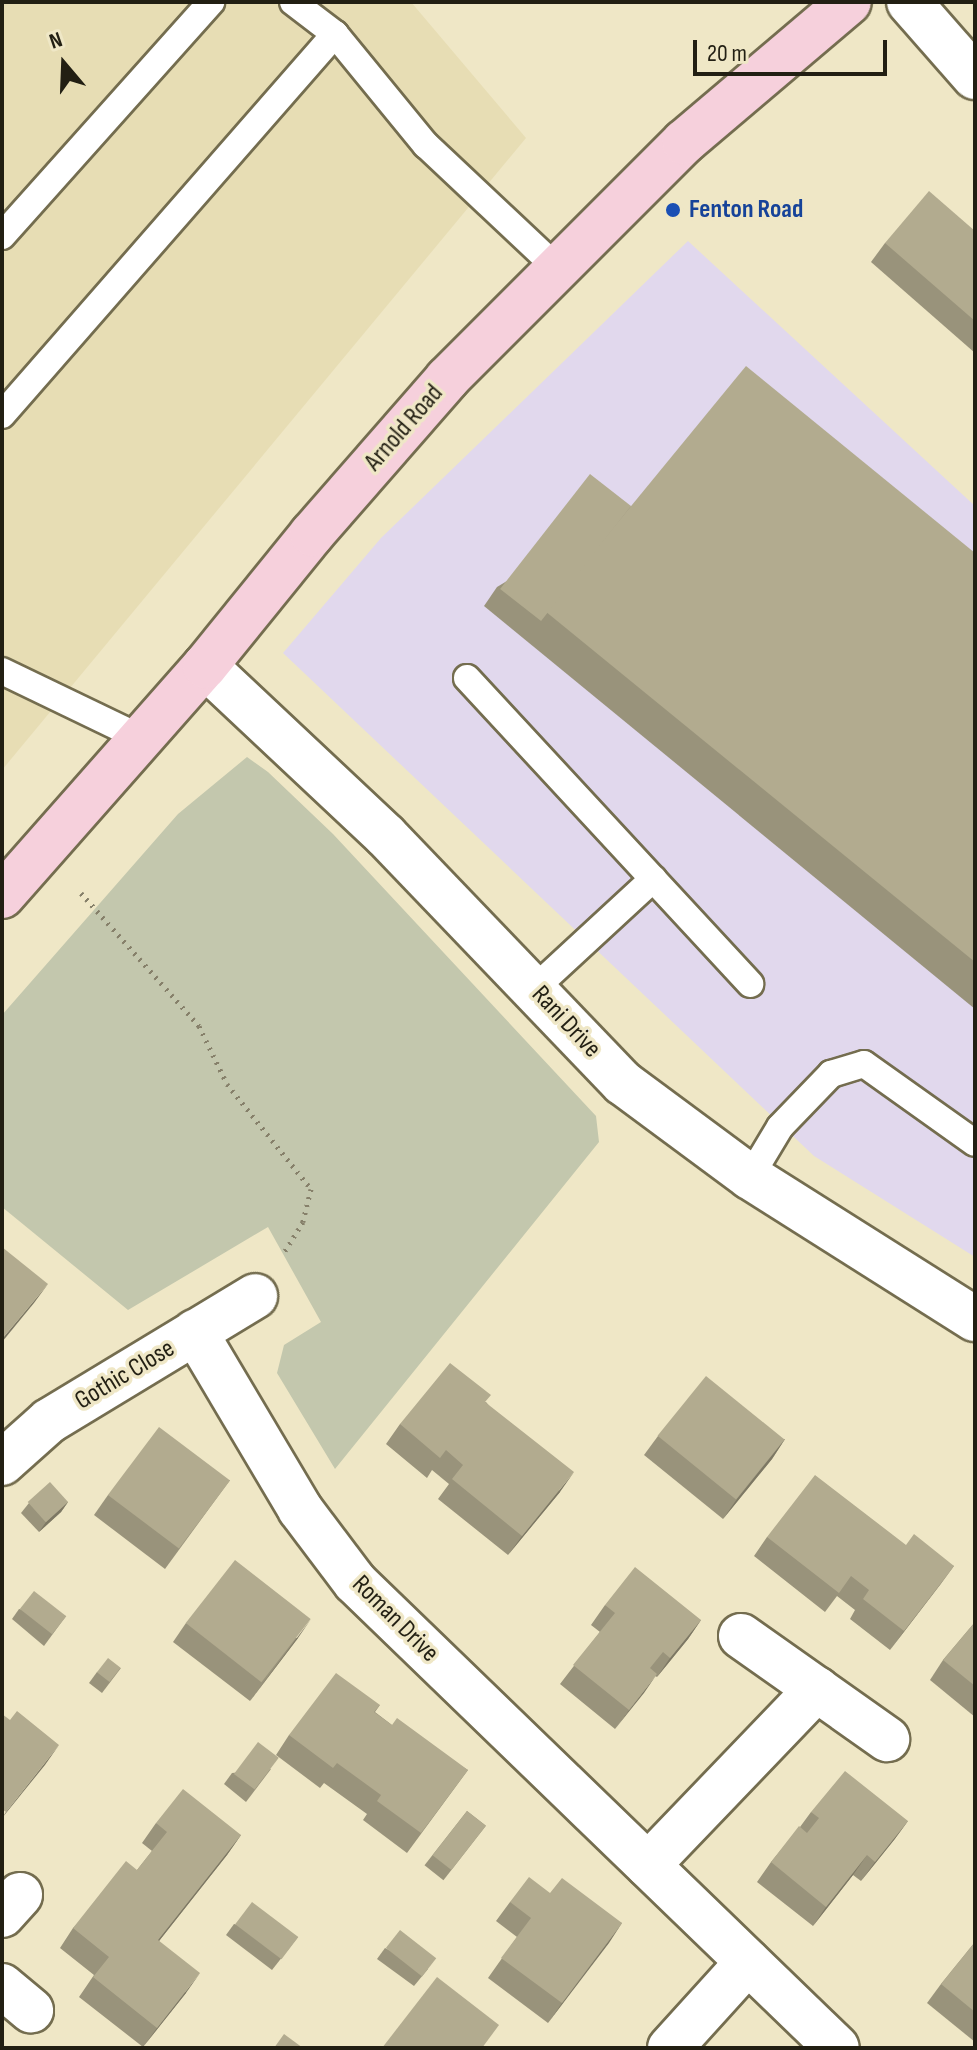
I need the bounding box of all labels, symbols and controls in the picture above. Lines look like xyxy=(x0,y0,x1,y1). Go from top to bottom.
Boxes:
north arrow xyxy=(24,24,104,104)
scale bar xyxy=(697,24,891,74)
text: N xyxy=(46,26,66,56)
text: 20 m xyxy=(707,39,747,68)
place label: Fenton Road xyxy=(689,194,803,226)
marker: Fenton Road xyxy=(664,201,682,219)
street label: Arnold Road xyxy=(358,378,450,478)
street label: Rani Drive xyxy=(525,979,607,1065)
street label: Gothic Close xyxy=(70,1333,180,1417)
street label: Roman Drive xyxy=(345,1569,445,1669)

